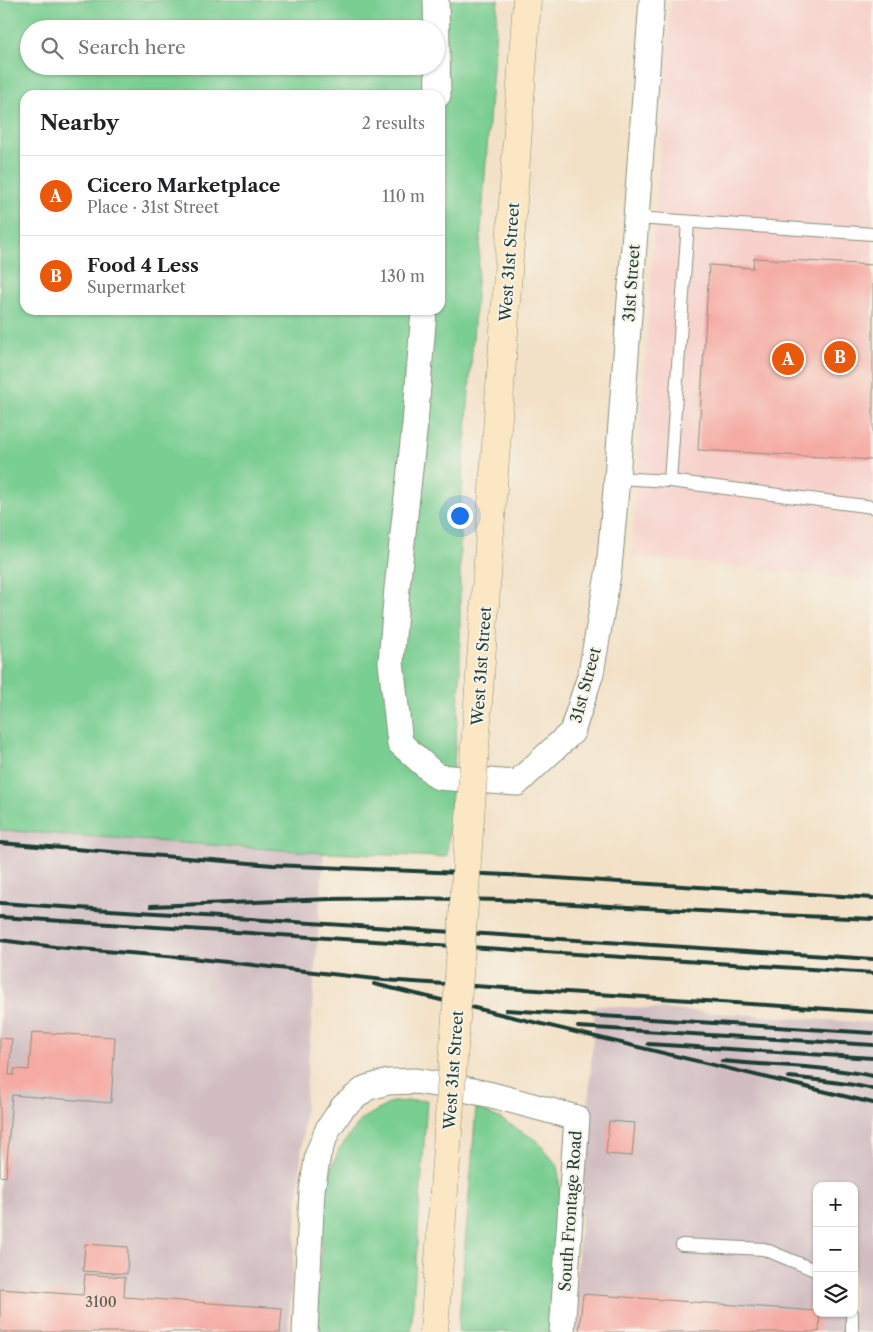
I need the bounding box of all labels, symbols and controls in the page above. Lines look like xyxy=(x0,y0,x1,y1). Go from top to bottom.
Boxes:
search box xyxy=(20,20,445,75)
icon: search xyxy=(38,34,66,62)
text: Search here xyxy=(78,36,186,59)
text: Nearby xyxy=(40,110,119,135)
text: 2 results xyxy=(362,113,425,133)
text: Cicero Marketplace xyxy=(87,174,280,197)
text: A xyxy=(50,186,62,206)
text: 110 m xyxy=(382,186,425,206)
text: Place · 31st Street xyxy=(87,197,219,217)
street label: West 31st Street xyxy=(495,201,523,323)
street label: 31st Street xyxy=(618,243,644,322)
text: Food 4 Less xyxy=(87,254,199,277)
text: B xyxy=(50,266,62,286)
text: 130 m xyxy=(380,266,425,286)
text: Supermarket xyxy=(87,277,185,297)
pin: B xyxy=(824,338,856,376)
pin: A xyxy=(772,340,804,378)
your location xyxy=(447,503,473,529)
street label: West 31st Street xyxy=(467,605,495,727)
street label: 31st Street xyxy=(565,645,605,725)
street label: West 31st Street xyxy=(439,1009,467,1131)
street label: South Frontage Road xyxy=(554,1130,586,1292)
map controls xyxy=(813,1182,858,1317)
button: + xyxy=(813,1182,858,1227)
button: − xyxy=(813,1227,858,1272)
button: layers xyxy=(813,1272,858,1317)
house number: 3100 xyxy=(85,1293,117,1311)

